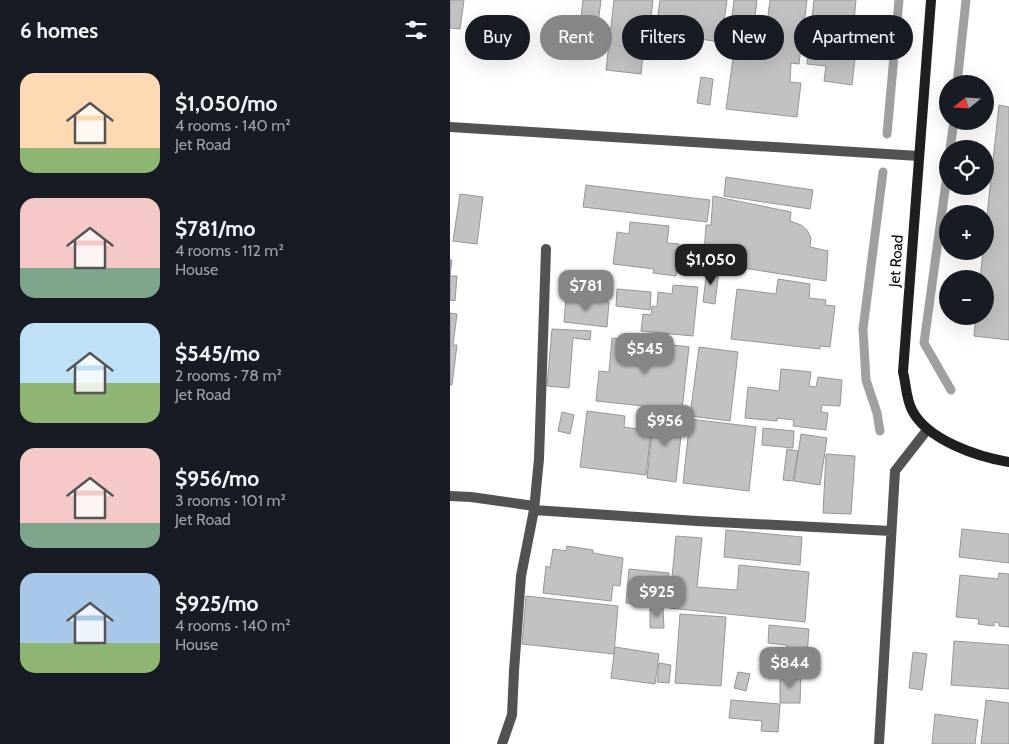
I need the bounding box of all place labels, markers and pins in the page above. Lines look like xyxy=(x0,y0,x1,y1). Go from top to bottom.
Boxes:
pin: $1,050 xyxy=(670,244,752,286)
pin: $781 xyxy=(556,270,616,312)
pin: $545 xyxy=(615,332,675,375)
pin: $956 xyxy=(635,404,695,447)
pin: $925 xyxy=(627,576,687,618)
pin: $844 xyxy=(760,646,820,689)

